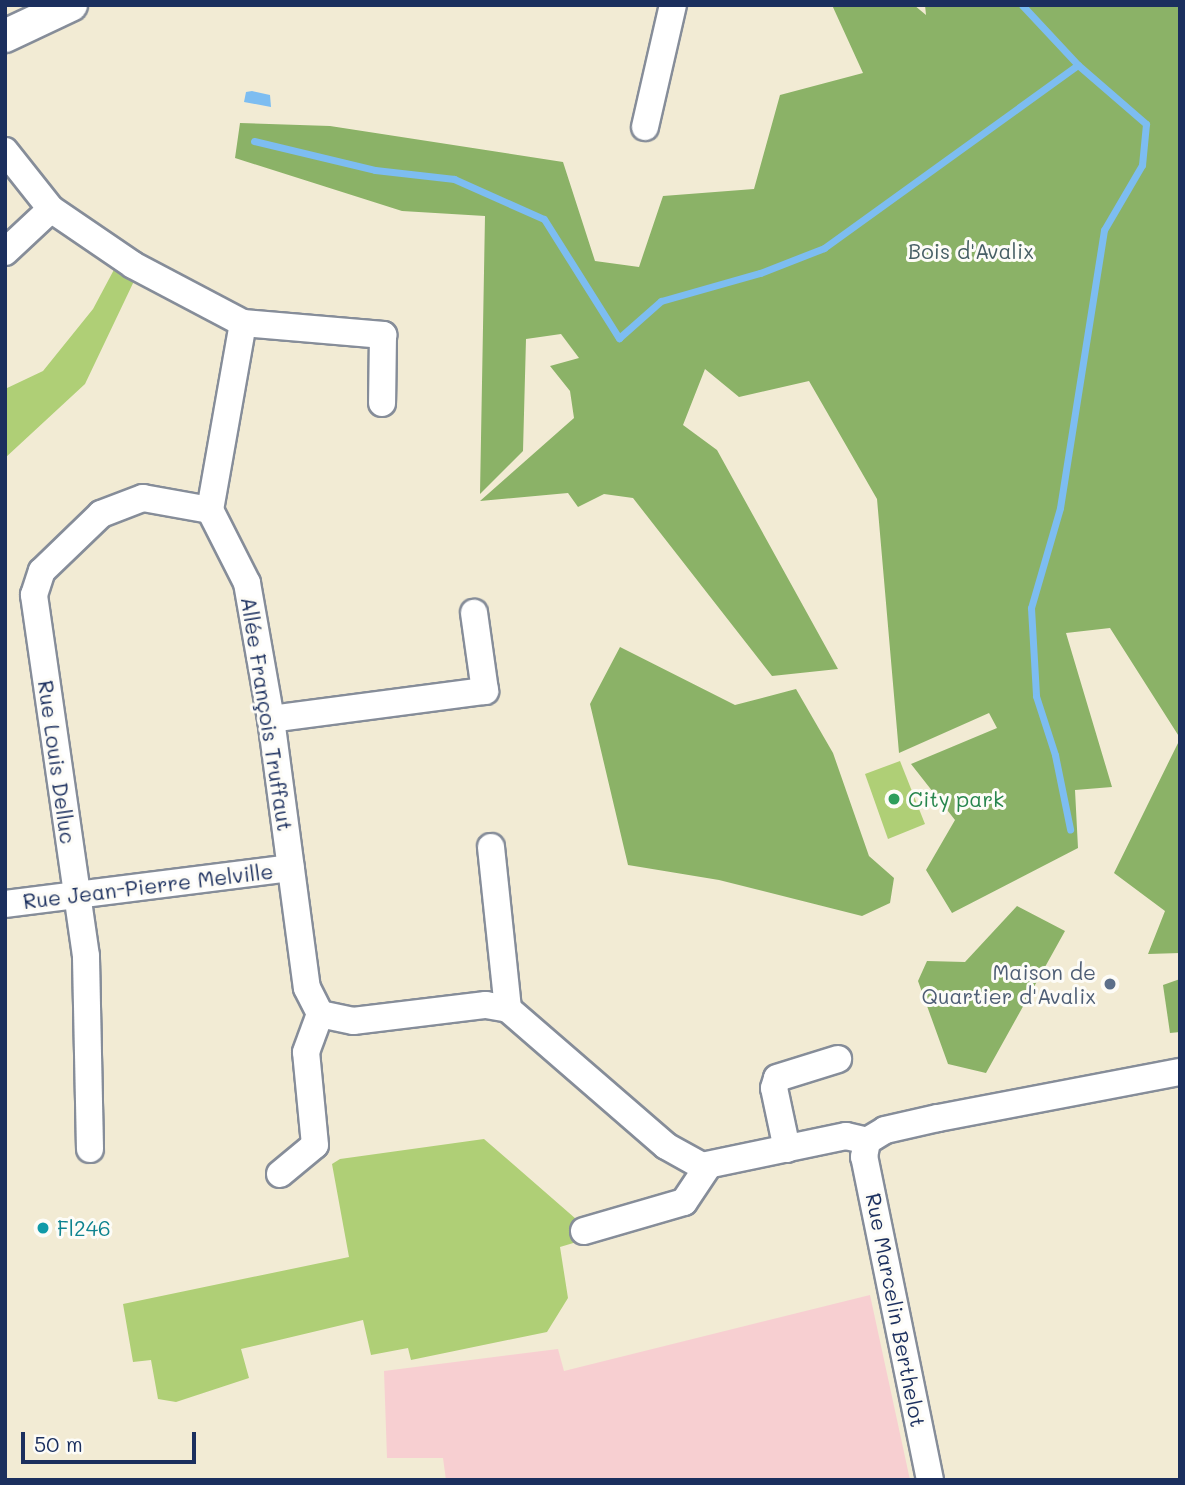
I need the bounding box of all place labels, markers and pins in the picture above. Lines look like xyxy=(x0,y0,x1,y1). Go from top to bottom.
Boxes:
place label: City park xyxy=(908,786,1004,812)
marker: City park xyxy=(886,791,902,807)
place label: Maison de Quartier d'Avalix xyxy=(922,959,1096,1009)
marker: Maison de Quartier d'Avalix xyxy=(1102,976,1118,992)
place label: Fl246 xyxy=(57,1215,111,1241)
marker: Fl246 xyxy=(35,1220,51,1236)

